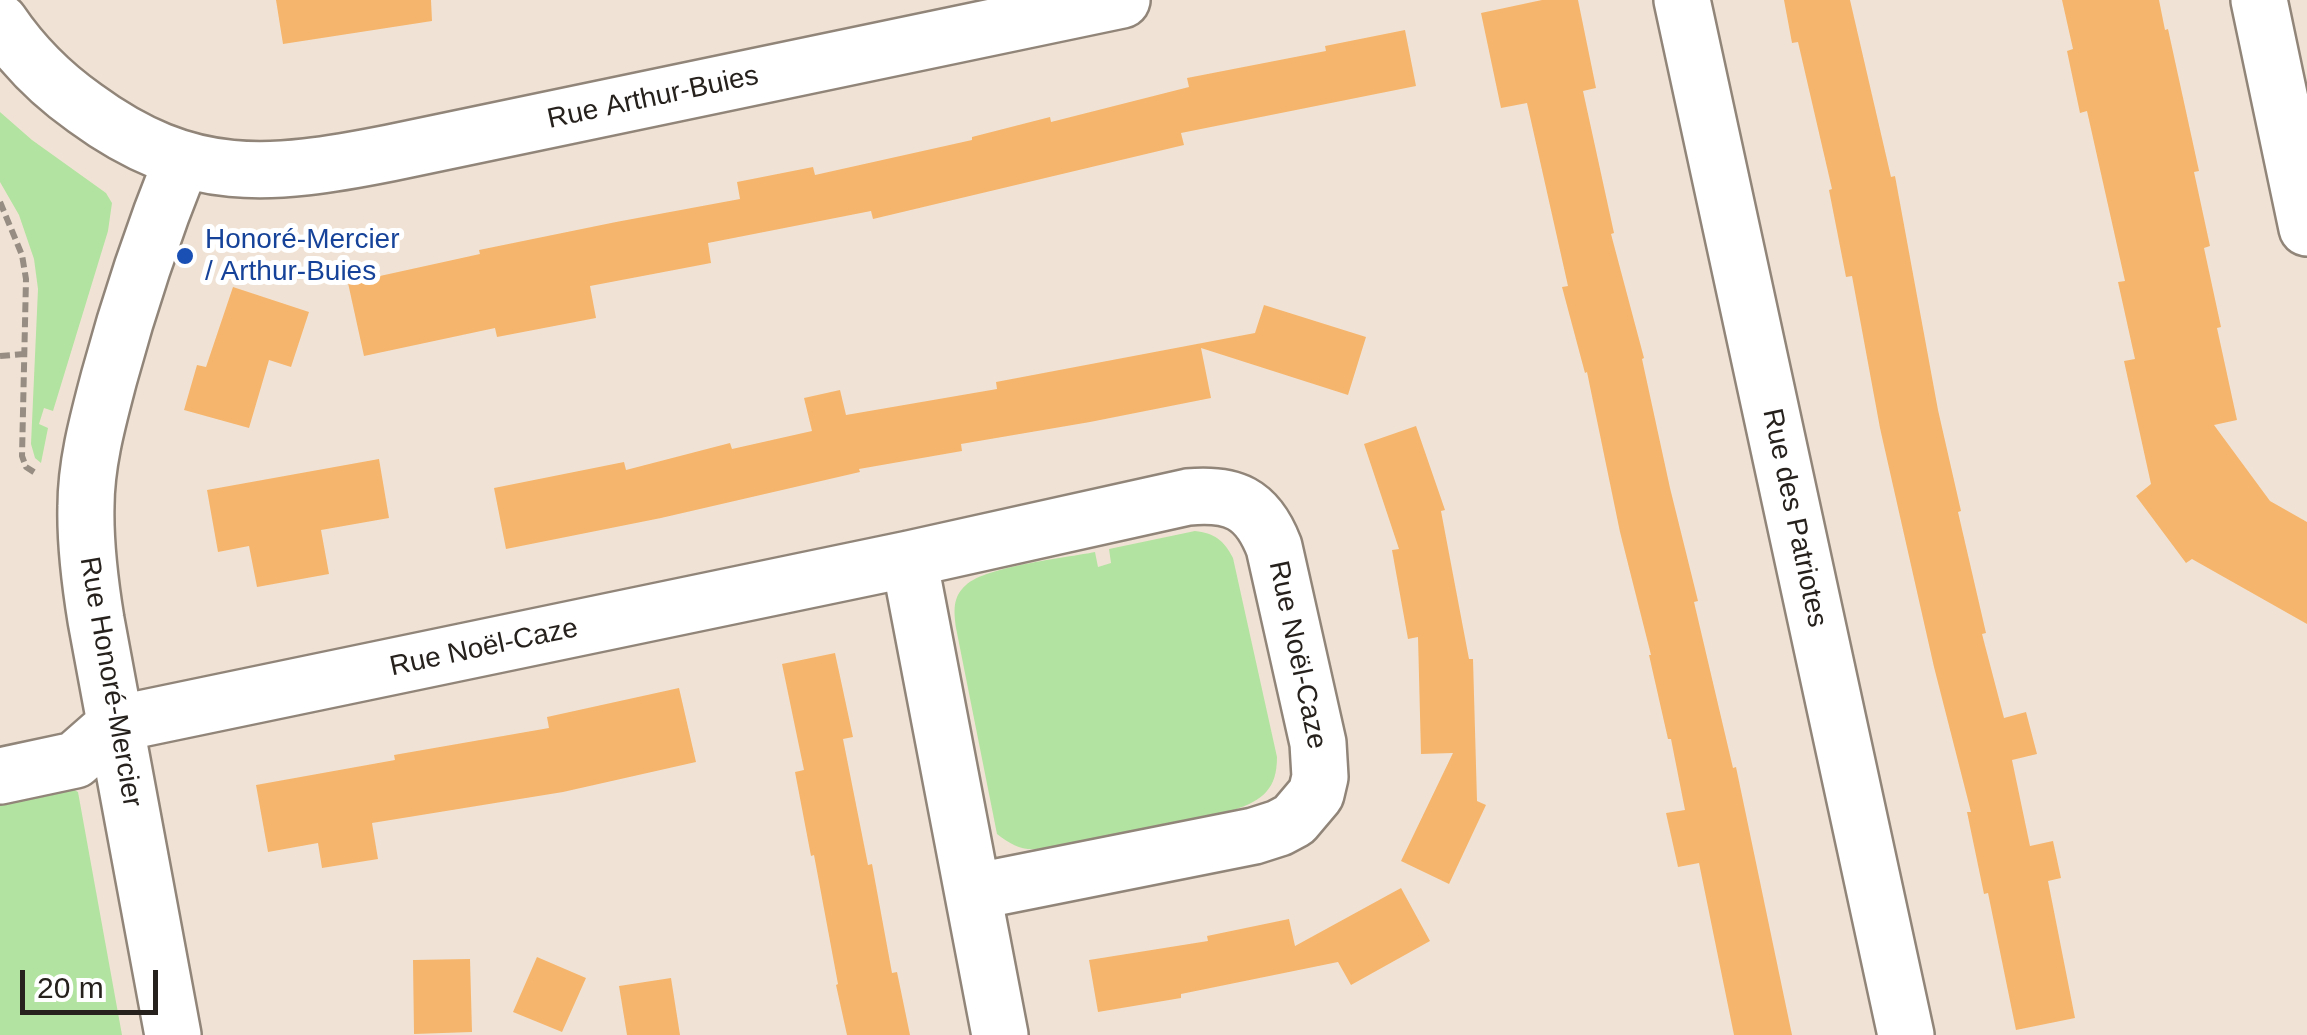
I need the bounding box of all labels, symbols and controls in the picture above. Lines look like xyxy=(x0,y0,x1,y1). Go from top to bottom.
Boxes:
street label: Rue Arthur-Buies xyxy=(544,59,762,137)
place label: Honoré-Mercier / Arthur-Buies xyxy=(205,223,399,289)
marker: Honoré-Mercier / Arthur-Buies xyxy=(174,245,196,267)
street label: Rue des Patriotes xyxy=(1754,406,1834,630)
street label: Rue Honoré-Mercier xyxy=(71,554,149,810)
street label: Rue Noël-Caze xyxy=(1261,558,1333,752)
street label: Rue Noël-Caze xyxy=(387,612,581,684)
scale bar xyxy=(25,950,162,1012)
text: 20 m xyxy=(37,971,104,1004)

